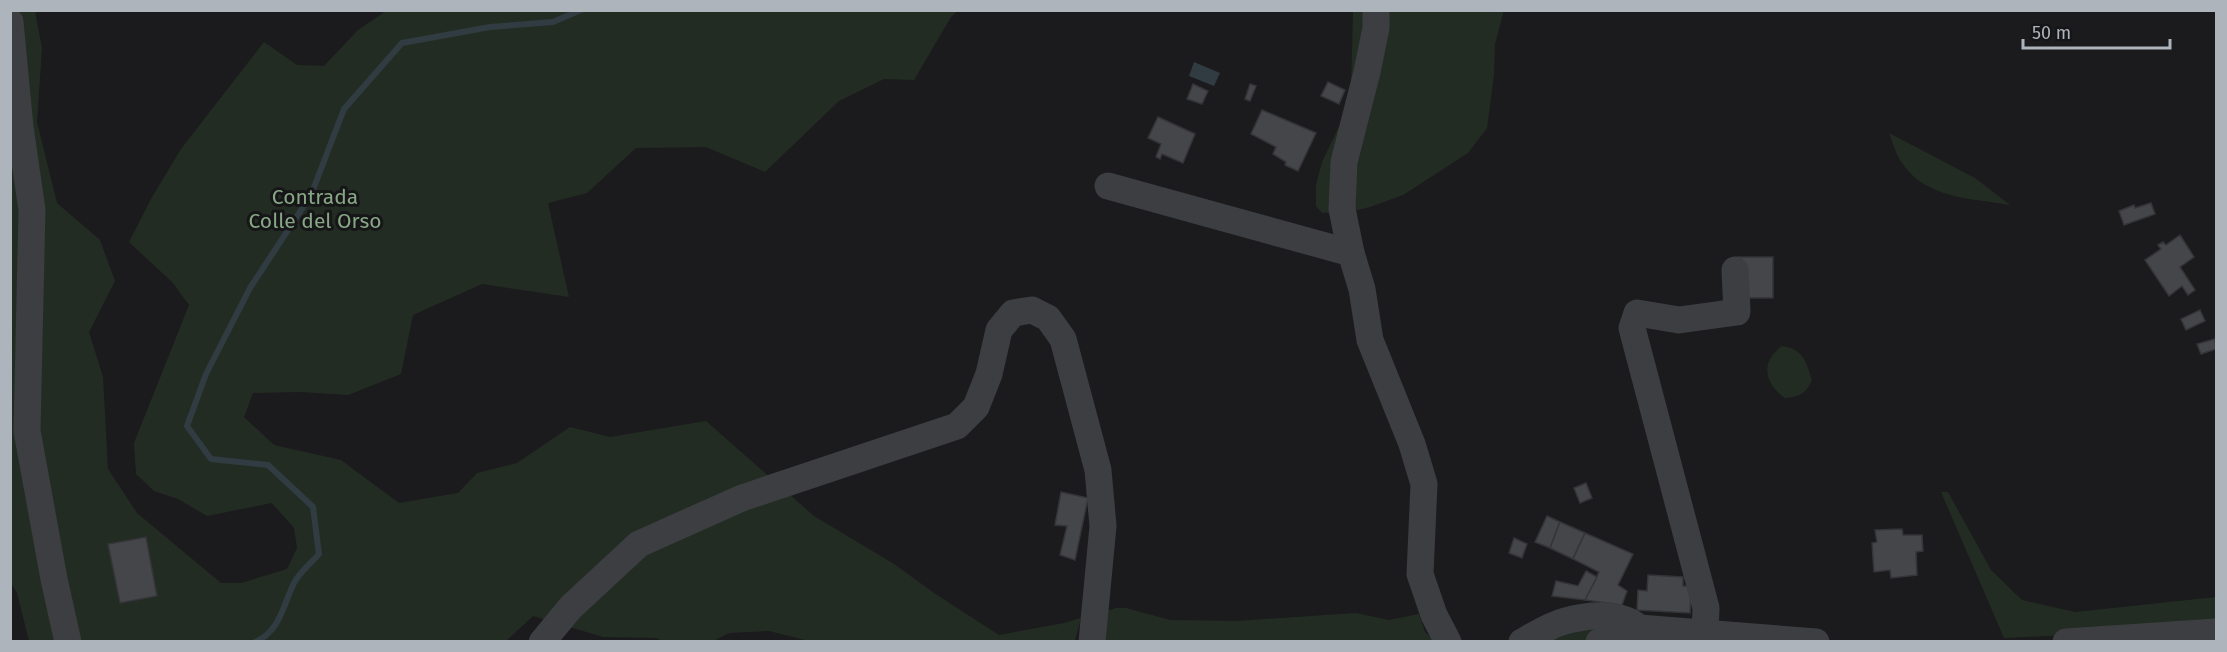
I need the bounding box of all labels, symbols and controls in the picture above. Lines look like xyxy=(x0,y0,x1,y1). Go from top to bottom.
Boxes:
scale bar xyxy=(2023,12,2170,50)
text: 50 m xyxy=(2032,22,2071,44)
park label: Contrada Colle del Orso xyxy=(249,184,381,234)

